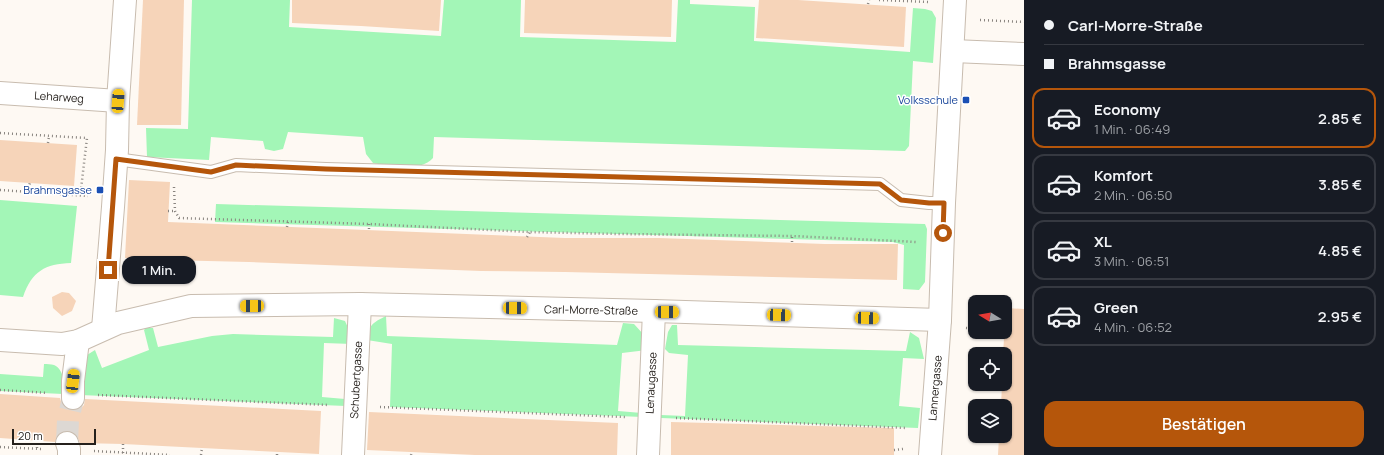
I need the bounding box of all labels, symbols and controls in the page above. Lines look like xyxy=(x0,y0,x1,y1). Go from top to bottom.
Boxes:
text: Carl-Morre-Straße xyxy=(1068,15,1203,36)
text: Brahmsgasse xyxy=(1068,53,1166,74)
street label: Leharweg xyxy=(34,87,84,106)
car xyxy=(111,89,125,113)
place label: Volksschule xyxy=(898,92,959,107)
marker: Volksschule xyxy=(961,95,971,105)
text: Economy xyxy=(1094,99,1161,120)
icon: car xyxy=(1046,100,1082,136)
text: 2.85 € xyxy=(1318,108,1362,129)
text: 1 Min. · 06:49 xyxy=(1094,120,1170,138)
text: Komfort xyxy=(1094,165,1153,186)
icon: car xyxy=(1046,166,1082,202)
text: 3.85 € xyxy=(1318,174,1362,195)
place label: Brahmsgasse xyxy=(23,182,93,197)
marker: Brahmsgasse xyxy=(95,185,105,195)
text: 2 Min. · 06:50 xyxy=(1094,186,1172,204)
route start xyxy=(934,224,952,242)
text: XL xyxy=(1094,231,1112,252)
icon: car xyxy=(1046,232,1082,268)
text: 4.85 € xyxy=(1318,240,1362,261)
text: 3 Min. · 06:51 xyxy=(1094,252,1169,270)
callout: 1 Min. xyxy=(122,256,196,284)
route end xyxy=(99,261,117,279)
text: 1 Min. xyxy=(142,261,176,279)
north arrow xyxy=(968,295,1012,339)
map controls xyxy=(968,295,1012,443)
text: Green xyxy=(1094,297,1138,318)
icon: car xyxy=(1046,298,1082,334)
car xyxy=(240,300,264,312)
street label: Carl-Morre-Straße xyxy=(544,301,639,318)
car xyxy=(503,302,527,314)
car xyxy=(655,306,679,318)
text: 2.95 € xyxy=(1318,306,1362,327)
car xyxy=(767,309,791,321)
car xyxy=(855,312,879,324)
text: 4 Min. · 06:52 xyxy=(1094,318,1172,336)
street label: Schubertgasse xyxy=(346,340,365,419)
button: locate xyxy=(968,347,1012,391)
street label: Lenaugasse xyxy=(641,351,660,414)
street label: Lannergasse xyxy=(924,354,945,421)
car xyxy=(66,368,80,394)
button: layers xyxy=(968,399,1012,443)
button: Bestätigen xyxy=(1044,401,1364,447)
scale bar xyxy=(12,427,96,446)
text: 20 m xyxy=(18,428,43,443)

